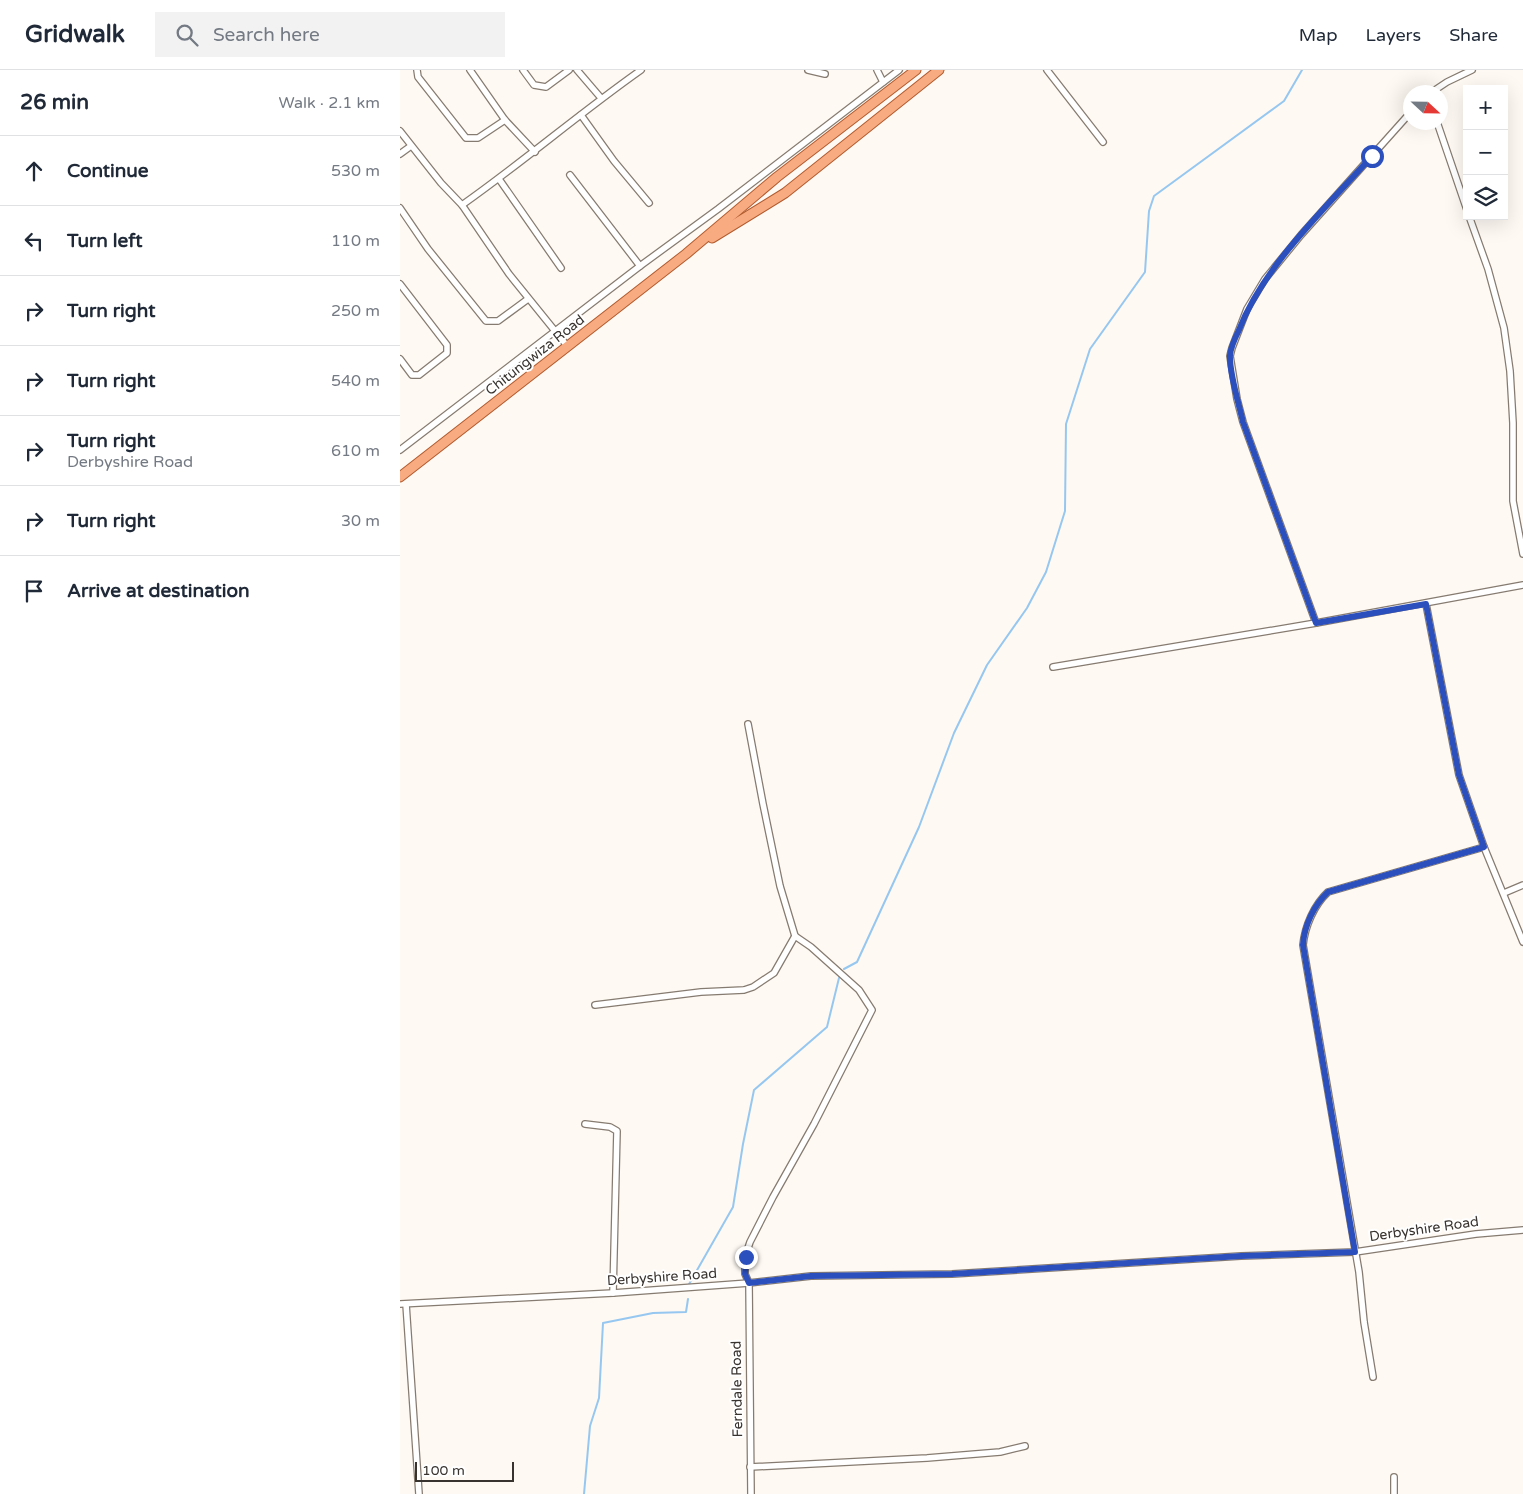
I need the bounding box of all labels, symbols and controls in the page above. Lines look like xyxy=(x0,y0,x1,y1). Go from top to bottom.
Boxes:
search box xyxy=(155,12,505,57)
text: Gridwalk xyxy=(25,20,125,49)
icon: search xyxy=(173,21,201,49)
text: Search here xyxy=(213,24,320,46)
text: Map xyxy=(1299,24,1338,46)
text: Layers xyxy=(1366,24,1421,46)
text: Share xyxy=(1449,24,1498,46)
north arrow xyxy=(1403,85,1448,130)
map controls xyxy=(1463,85,1508,220)
button: + xyxy=(1463,85,1508,130)
text: 26 min xyxy=(20,90,89,115)
text: Walk · 2.1 km xyxy=(278,93,380,113)
button: − xyxy=(1463,130,1508,175)
route start xyxy=(1361,145,1384,168)
icon: ahead xyxy=(20,157,48,185)
text: Continue xyxy=(67,160,149,182)
text: 530 m xyxy=(331,161,380,181)
button: layers xyxy=(1463,175,1508,220)
icon: left xyxy=(20,227,48,255)
text: Turn left xyxy=(67,230,143,252)
text: 110 m xyxy=(331,231,380,251)
icon: right xyxy=(20,297,48,325)
text: Turn right xyxy=(67,300,155,322)
text: 250 m xyxy=(331,301,380,321)
street label: Chitungwiza Road xyxy=(482,311,588,399)
icon: right xyxy=(20,367,48,395)
text: Turn right xyxy=(67,370,155,392)
text: 540 m xyxy=(331,371,380,391)
text: Turn right xyxy=(67,430,155,452)
icon: right xyxy=(20,437,48,465)
text: 610 m xyxy=(331,441,380,461)
text: Derbyshire Road xyxy=(67,452,193,472)
icon: right xyxy=(20,507,48,535)
text: Turn right xyxy=(67,510,155,532)
text: 30 m xyxy=(341,511,380,531)
icon: arrive xyxy=(20,577,48,605)
text: Arrive at destination xyxy=(67,580,250,602)
street label: Derbyshire Road xyxy=(1368,1213,1480,1245)
route end xyxy=(735,1246,758,1269)
street label: Derbyshire Road xyxy=(606,1265,718,1289)
street label: Ferndale Road xyxy=(728,1341,746,1437)
scale bar xyxy=(415,1459,514,1482)
text: 100 m xyxy=(422,1462,465,1479)

